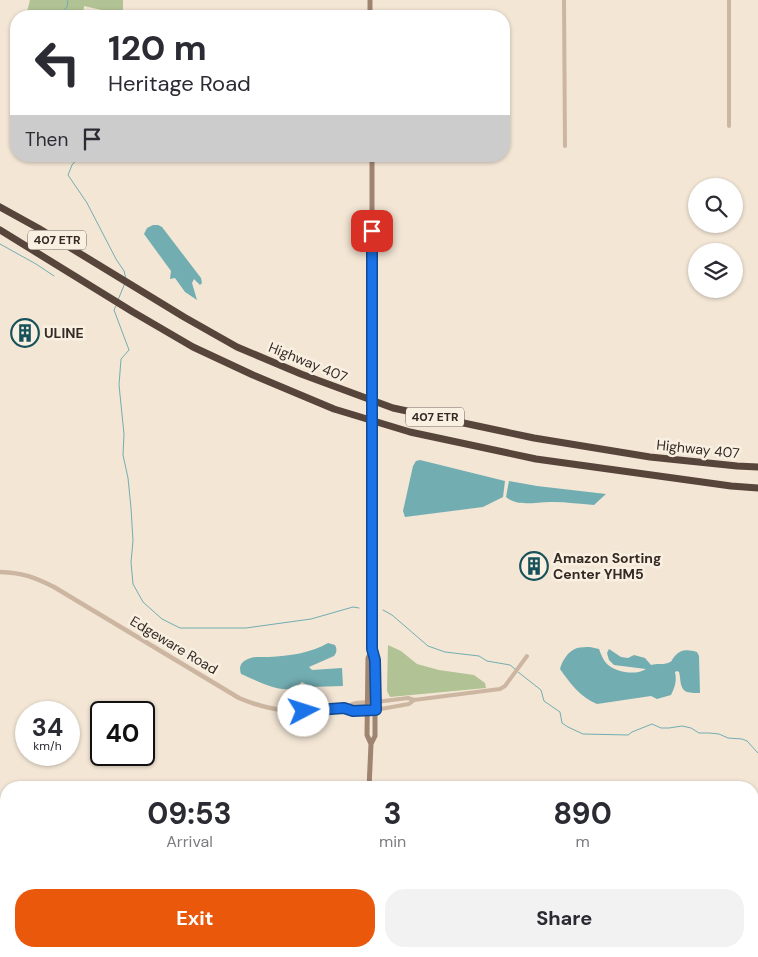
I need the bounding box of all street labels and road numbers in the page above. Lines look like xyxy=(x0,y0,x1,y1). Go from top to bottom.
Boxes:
road number: 407 ETR xyxy=(28,230,86,250)
street label: Highway 407 xyxy=(266,338,350,386)
road number: 407 ETR xyxy=(406,408,464,427)
street label: Highway 407 xyxy=(656,436,740,462)
street label: Edgeware Road xyxy=(127,612,221,678)

